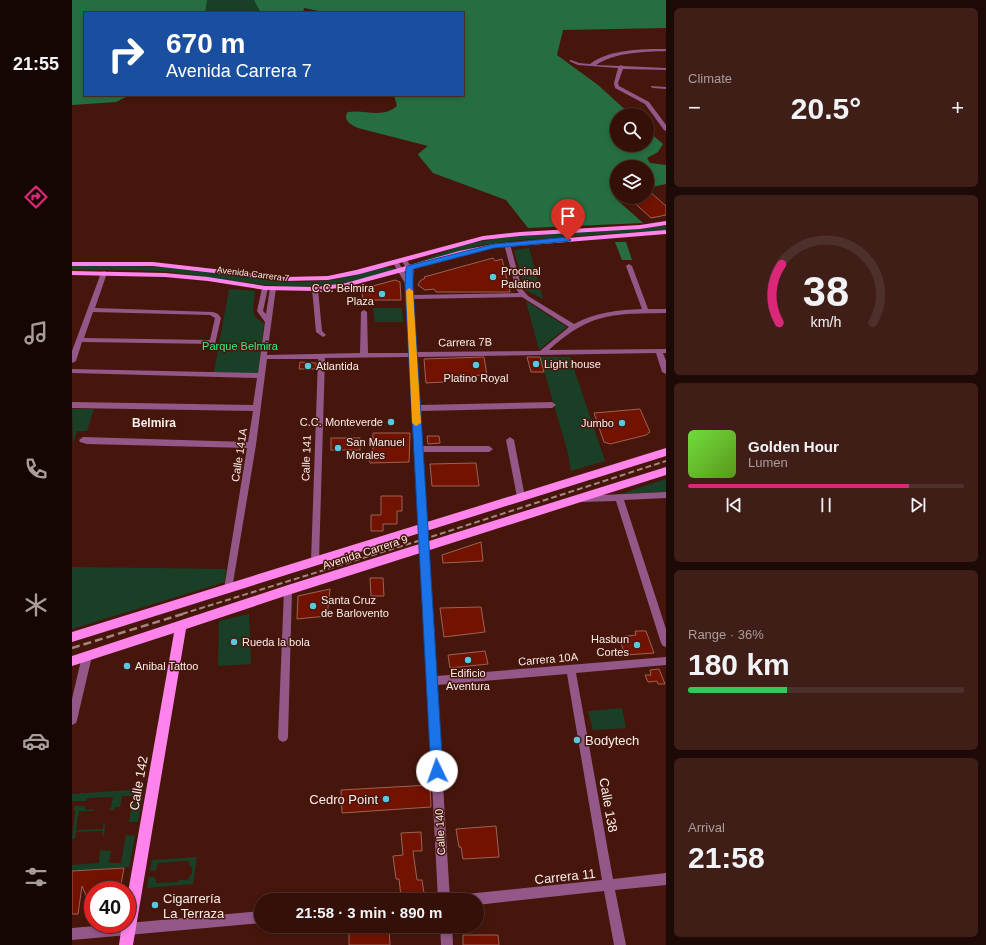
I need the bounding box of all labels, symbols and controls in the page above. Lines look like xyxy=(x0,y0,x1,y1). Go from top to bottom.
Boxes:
icon: right xyxy=(100,28,152,80)
text: 670 m xyxy=(166,28,245,59)
text: 21:55 xyxy=(13,54,59,74)
text: Avenida Carrera 7 xyxy=(166,61,312,81)
text: Climate xyxy=(688,71,732,86)
text: 20.5° xyxy=(791,92,861,125)
text: − xyxy=(688,95,701,120)
text: + xyxy=(951,95,964,120)
map controls xyxy=(610,108,654,204)
button: search xyxy=(610,108,654,152)
button: layers xyxy=(610,160,654,204)
icon: directions xyxy=(22,183,50,211)
pin xyxy=(551,199,585,240)
icon: arrive xyxy=(557,205,579,227)
street label: Avenida Carrera 7 xyxy=(216,265,290,283)
place label: Procinal Palatino xyxy=(501,265,541,290)
text: 38 xyxy=(803,268,849,315)
marker: Procinal Palatino xyxy=(488,272,498,282)
place label: C.C. Belmira Plaza xyxy=(312,282,375,307)
marker: C.C. Belmira Plaza xyxy=(377,289,387,299)
text: km/h xyxy=(811,314,842,330)
icon: music xyxy=(22,319,50,347)
street label: Carrera 7B xyxy=(438,336,492,348)
park label: Parque Belmira xyxy=(202,340,279,352)
place label: Light house xyxy=(544,358,601,370)
marker: Light house xyxy=(531,359,541,369)
place label: Atlantida xyxy=(316,360,360,372)
marker: Platino Royal xyxy=(471,360,481,370)
marker: Atlantida xyxy=(303,361,313,371)
place label: Platino Royal xyxy=(444,372,508,384)
district label: Belmira xyxy=(132,416,176,430)
place label: C.C. Monteverde xyxy=(300,416,383,428)
marker: C.C. Monteverde xyxy=(386,417,396,427)
place label: Jumbo xyxy=(581,417,614,429)
marker: Jumbo xyxy=(617,418,627,428)
street label: Calle 141A xyxy=(229,427,249,483)
street label: Calle 141 xyxy=(299,435,313,481)
place label: San Manuel Morales xyxy=(346,436,405,461)
text: Golden Hour xyxy=(748,438,839,455)
marker: San Manuel Morales xyxy=(333,443,343,453)
icon: phone xyxy=(22,455,50,483)
text: Lumen xyxy=(748,455,788,470)
icon: previous xyxy=(723,494,745,516)
icon: pause xyxy=(815,494,837,516)
icon: next xyxy=(907,494,929,516)
street label: Avenida Carrera 9 xyxy=(321,533,409,571)
icon: climate xyxy=(22,591,50,619)
place label: Santa Cruz de Barlovento xyxy=(321,594,389,619)
marker: Santa Cruz de Barlovento xyxy=(308,601,318,611)
text: Range · 36% xyxy=(688,627,764,642)
place label: Hasbun Cortes xyxy=(591,633,629,658)
place label: Rueda la bola xyxy=(242,636,311,648)
marker: Rueda la bola xyxy=(229,637,239,647)
marker: Hasbun Cortes xyxy=(632,640,642,650)
text: 180 km xyxy=(688,648,790,681)
street label: Carrera 10A xyxy=(518,650,579,668)
marker: Edificio Aventura xyxy=(463,655,473,665)
place label: Anibal Tattoo xyxy=(135,660,198,672)
marker: Anibal Tattoo xyxy=(122,661,132,671)
place label: Edificio Aventura xyxy=(446,667,491,692)
icon: car xyxy=(22,727,50,755)
place label: Bodytech xyxy=(585,733,639,748)
marker: Bodytech xyxy=(572,735,582,745)
position arrow xyxy=(416,750,458,792)
street label: Calle 142 xyxy=(126,755,151,811)
street label: Calle 138 xyxy=(596,777,621,833)
place label: Cedro Point xyxy=(309,792,378,807)
marker: Cedro Point xyxy=(381,794,391,804)
street label: Calle 140 xyxy=(433,808,447,856)
text: Arrival xyxy=(688,820,725,835)
text: 21:58 xyxy=(688,841,765,874)
icon: filters xyxy=(22,863,50,891)
street label: Carrera 11 xyxy=(534,866,596,887)
speed limit sign: 40 xyxy=(84,881,136,933)
place label: Cigarrería La Terraza xyxy=(163,891,225,921)
marker: Cigarrería La Terraza xyxy=(150,900,160,910)
text: 21:58 · 3 min · 890 m xyxy=(296,904,442,921)

